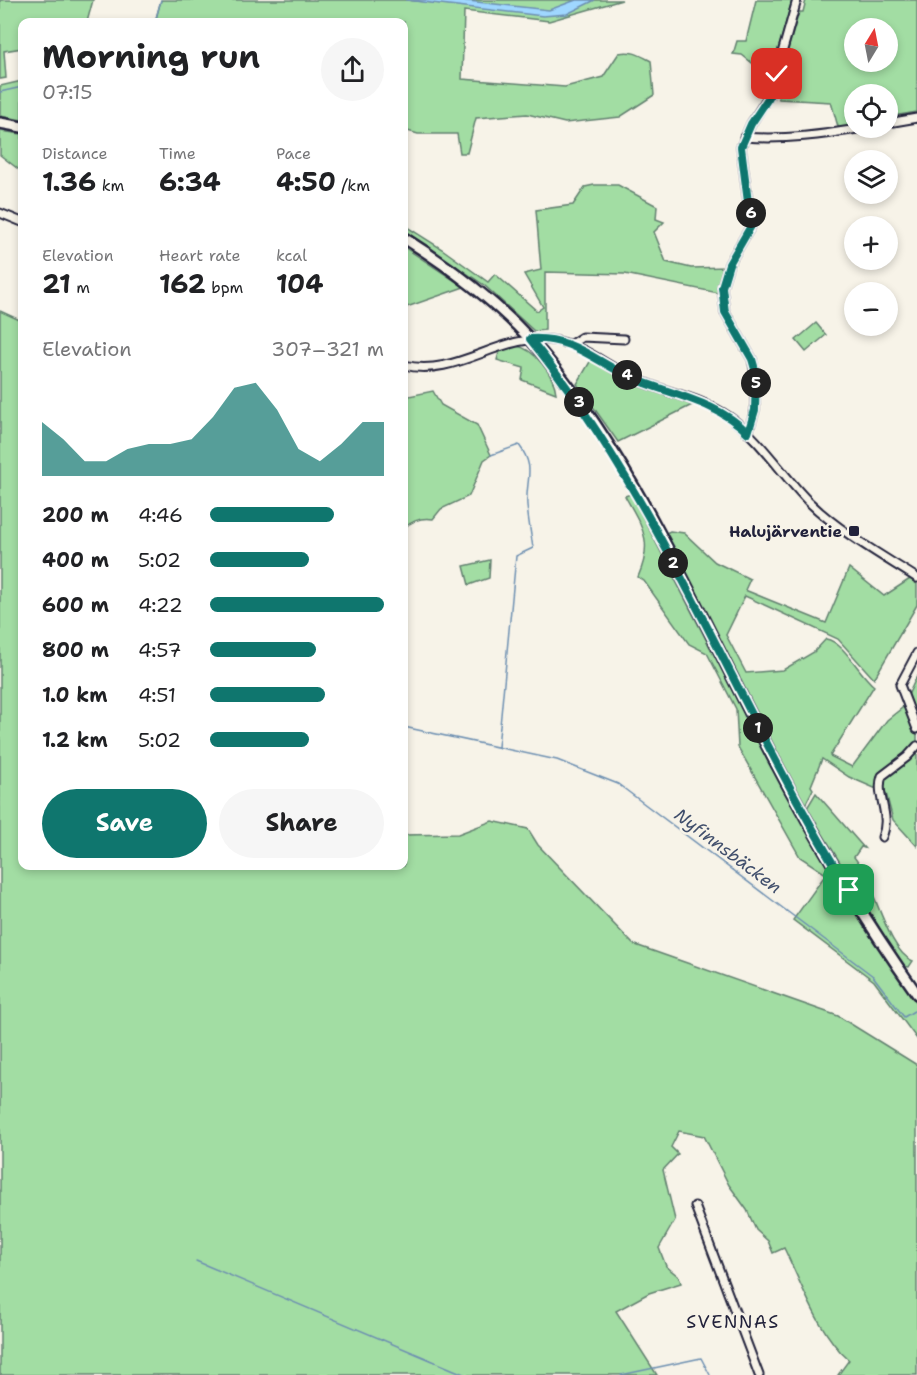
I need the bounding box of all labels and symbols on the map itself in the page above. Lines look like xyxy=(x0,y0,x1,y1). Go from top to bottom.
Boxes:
north arrow xyxy=(844,18,898,72)
pin xyxy=(751,48,802,99)
pin: 6 xyxy=(736,198,766,228)
pin: 4 xyxy=(612,360,642,390)
pin: 5 xyxy=(741,368,771,398)
pin: 3 xyxy=(564,387,594,417)
place label: Halujärventie xyxy=(729,521,842,542)
marker: Halujärventie xyxy=(847,524,861,538)
pin: 2 xyxy=(658,548,688,578)
pin: 1 xyxy=(743,713,773,743)
water label: Nyfinnsbäcken xyxy=(669,803,787,899)
pin xyxy=(823,864,874,915)
district label: SVENNAS xyxy=(686,1310,780,1334)

